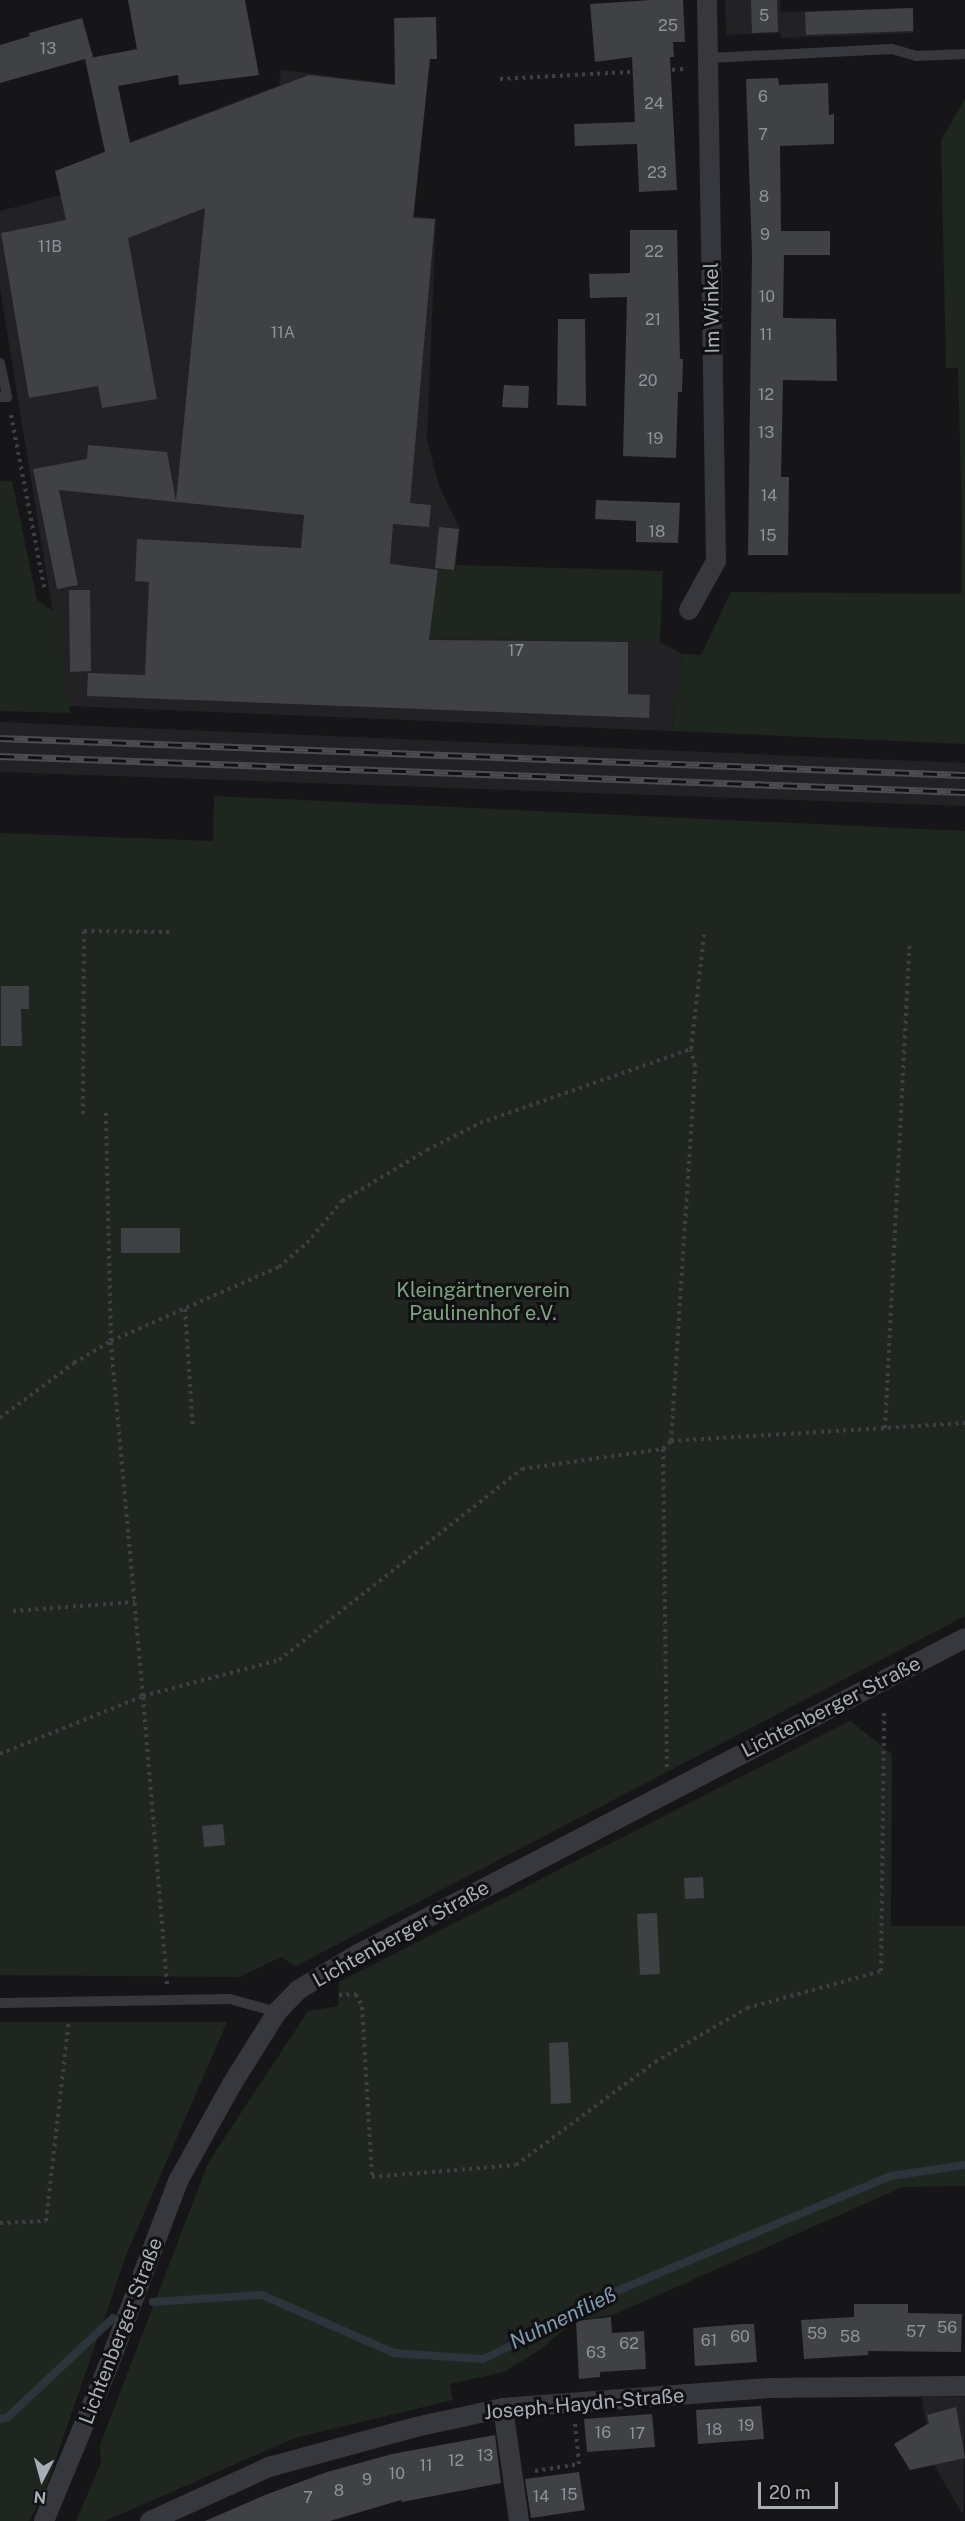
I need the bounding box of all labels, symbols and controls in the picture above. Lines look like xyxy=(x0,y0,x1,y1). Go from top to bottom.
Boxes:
house number: 5 xyxy=(759,6,769,26)
house number: 25 xyxy=(658,16,678,36)
house number: 13 xyxy=(40,39,56,59)
house number: 6 xyxy=(758,87,768,107)
house number: 24 xyxy=(644,94,664,114)
house number: 7 xyxy=(758,125,768,145)
house number: 23 xyxy=(647,163,667,183)
house number: 8 xyxy=(759,187,769,207)
house number: 9 xyxy=(760,225,770,245)
house number: 11B xyxy=(38,237,62,257)
house number: 22 xyxy=(644,242,664,262)
street label: Im Winkel xyxy=(699,262,725,354)
house number: 10 xyxy=(759,287,775,307)
house number: 21 xyxy=(645,310,661,330)
house number: 11A xyxy=(271,323,295,343)
house number: 11 xyxy=(759,325,773,345)
house number: 20 xyxy=(638,371,658,391)
house number: 12 xyxy=(758,385,774,405)
house number: 13 xyxy=(758,423,774,443)
house number: 19 xyxy=(647,429,663,449)
house number: 14 xyxy=(761,486,777,506)
house number: 18 xyxy=(649,522,665,542)
house number: 15 xyxy=(760,526,776,546)
house number: 17 xyxy=(508,641,524,661)
park label: Kleingärtnerverein Paulinenhof e.V. xyxy=(396,1279,570,1326)
street label: Lichtenberger Straße xyxy=(737,1651,925,1763)
street label: Lichtenberger Straße xyxy=(309,1876,493,1992)
street label: Lichtenberger Straße xyxy=(74,2234,168,2428)
water label: Nuhnenfließ xyxy=(505,2281,621,2355)
house number: 56 xyxy=(937,2318,957,2338)
house number: 57 xyxy=(906,2322,926,2342)
house number: 59 xyxy=(807,2324,827,2344)
house number: 60 xyxy=(730,2327,750,2347)
house number: 58 xyxy=(840,2327,860,2347)
house number: 61 xyxy=(701,2331,717,2351)
house number: 62 xyxy=(619,2334,639,2354)
house number: 63 xyxy=(586,2343,606,2363)
street label: Joseph-Haydn-Straße xyxy=(483,2383,685,2425)
house number: 19 xyxy=(738,2416,754,2436)
house number: 18 xyxy=(706,2420,722,2440)
house number: 16 xyxy=(595,2423,611,2443)
house number: 17 xyxy=(629,2424,645,2444)
house number: 13 xyxy=(477,2446,493,2466)
north arrow xyxy=(12,2449,72,2509)
house number: 12 xyxy=(448,2451,464,2471)
house number: 11 xyxy=(419,2456,433,2476)
house number: 10 xyxy=(389,2464,405,2484)
house number: 9 xyxy=(362,2470,372,2490)
scale bar xyxy=(761,2470,840,2508)
house number: 8 xyxy=(334,2481,344,2501)
text: 20 m xyxy=(769,2482,811,2503)
house number: 15 xyxy=(561,2485,577,2505)
text: N xyxy=(33,2487,47,2508)
house number: 14 xyxy=(533,2487,549,2507)
house number: 7 xyxy=(303,2488,313,2508)

